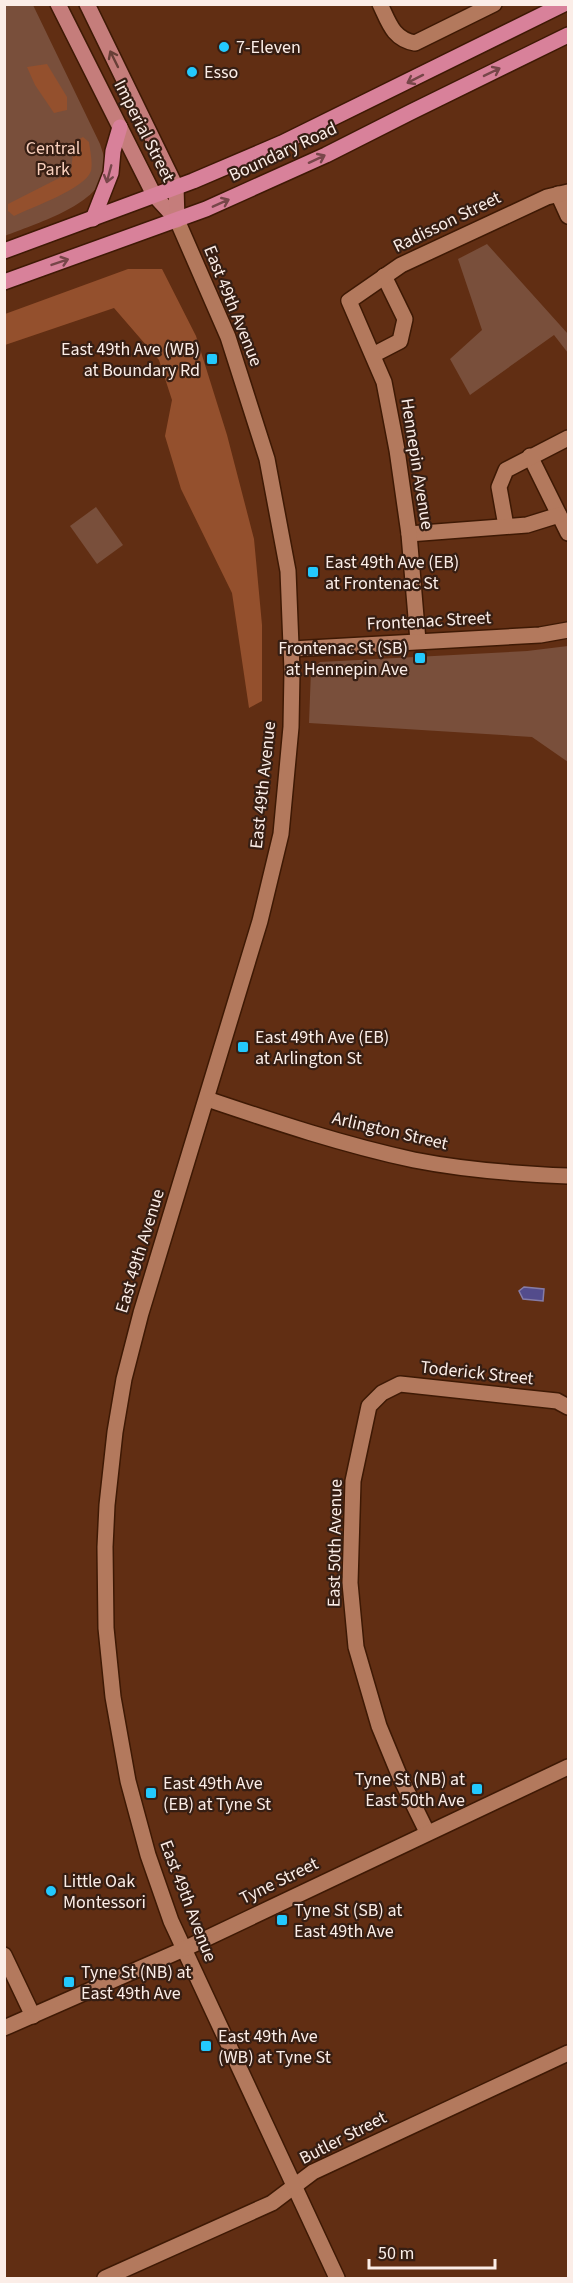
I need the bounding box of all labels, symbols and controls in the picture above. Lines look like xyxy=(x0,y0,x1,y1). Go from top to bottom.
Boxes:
place label: 7-Eleven xyxy=(236,35,301,60)
marker: 7-Eleven xyxy=(217,40,231,54)
one-way arrow xyxy=(107,50,119,68)
place label: Esso xyxy=(204,60,238,85)
marker: Esso xyxy=(185,65,199,79)
one-way arrow xyxy=(483,66,501,78)
one-way arrow xyxy=(406,74,424,86)
street label: Imperial Street xyxy=(108,76,180,186)
street label: Boundary Road xyxy=(225,116,341,188)
park label: Central Park xyxy=(26,136,80,182)
one-way arrow xyxy=(308,153,326,165)
one-way arrow xyxy=(103,164,115,183)
street label: Radisson Street xyxy=(389,185,505,259)
one-way arrow xyxy=(211,196,229,208)
street label: East 49th Avenue xyxy=(197,242,269,370)
one-way arrow xyxy=(50,256,69,267)
place label: East 49th Ave (WB) at Boundary Rd xyxy=(61,337,200,383)
marker: East 49th Ave (WB) at Boundary Rd xyxy=(205,352,219,366)
street label: Hennepin Avenue xyxy=(394,397,440,532)
place label: East 49th Ave (EB) at Frontenac St xyxy=(325,550,459,596)
marker: East 49th Ave (EB) at Frontenac St xyxy=(306,565,320,579)
street label: Frontenac Street xyxy=(366,605,492,637)
place label: Frontenac St (SB) at Hennepin Ave xyxy=(278,636,408,682)
marker: Frontenac St (SB) at Hennepin Ave xyxy=(413,651,427,665)
street label: East 49th Avenue xyxy=(244,720,282,850)
place label: East 49th Ave (EB) at Arlington St xyxy=(255,1025,389,1071)
marker: East 49th Ave (EB) at Arlington St xyxy=(236,1040,250,1054)
street label: Arlington Street xyxy=(330,1106,450,1156)
street label: East 49th Avenue xyxy=(109,1186,171,1316)
street label: Toderick Street xyxy=(419,1355,535,1391)
street label: East 50th Avenue xyxy=(321,1479,349,1607)
place label: Tyne St (NB) at East 50th Ave xyxy=(355,1767,465,1813)
place label: East 49th Ave (EB) at Tyne St xyxy=(163,1771,271,1817)
marker: Tyne St (NB) at East 50th Ave xyxy=(470,1782,484,1796)
marker: East 49th Ave (EB) at Tyne St xyxy=(144,1786,158,1800)
street label: East 49th Avenue xyxy=(153,1837,223,1965)
street label: Tyne Street xyxy=(235,1851,323,1911)
place label: Little Oak Montessori xyxy=(63,1869,146,1915)
marker: Little Oak Montessori xyxy=(44,1884,58,1898)
place label: Tyne St (SB) at East 49th Ave xyxy=(294,1898,402,1944)
marker: Tyne St (SB) at East 49th Ave xyxy=(275,1913,289,1927)
place label: Tyne St (NB) at East 49th Ave xyxy=(81,1960,191,2006)
marker: Tyne St (NB) at East 49th Ave xyxy=(62,1975,76,1989)
place label: East 49th Ave (WB) at Tyne St xyxy=(218,2024,331,2070)
marker: East 49th Ave (WB) at Tyne St xyxy=(199,2039,213,2053)
street label: Butler Street xyxy=(295,2105,391,2171)
scale bar xyxy=(369,2232,495,2270)
text: 50 m xyxy=(378,2241,414,2266)

